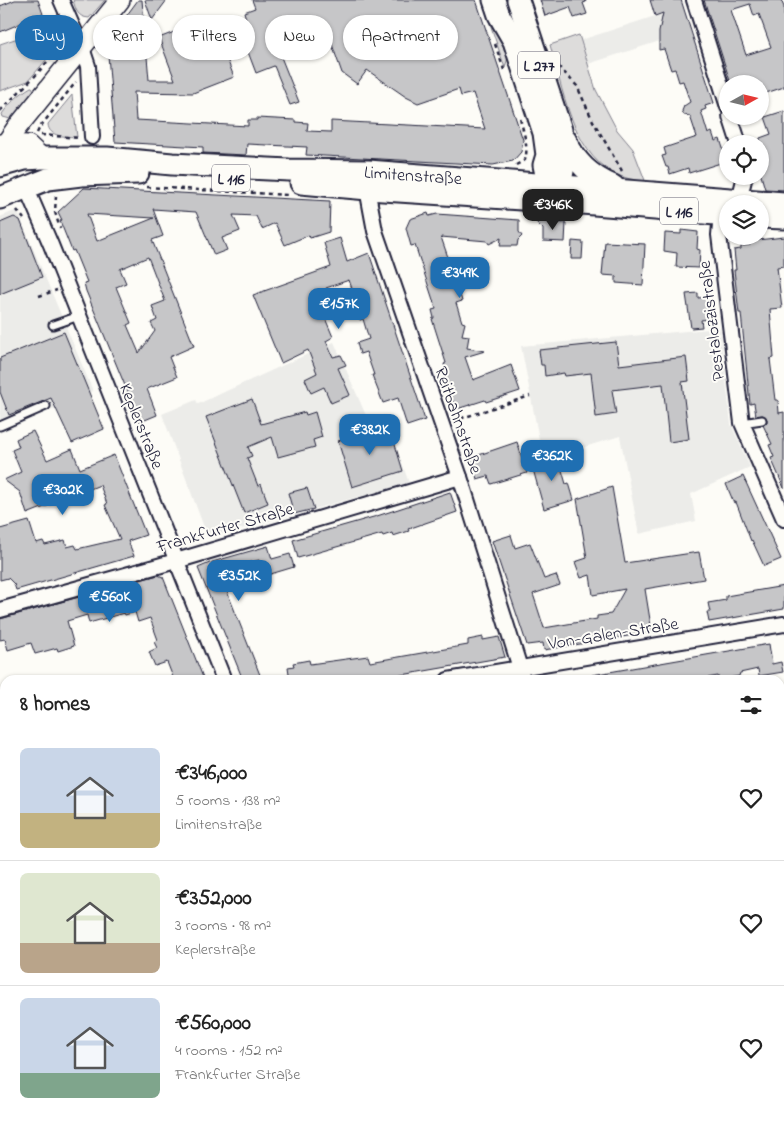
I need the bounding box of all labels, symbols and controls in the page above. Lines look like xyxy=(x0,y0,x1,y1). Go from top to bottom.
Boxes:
chip: Buy xyxy=(15,15,83,60)
chip: Rent xyxy=(93,15,162,60)
chip: Filters xyxy=(172,15,255,60)
chip: New xyxy=(265,15,333,60)
chip: Apartment xyxy=(343,15,458,60)
road number: L 277 xyxy=(518,52,560,78)
north arrow xyxy=(719,75,769,125)
map controls xyxy=(719,75,769,245)
button: locate xyxy=(719,135,769,185)
street label: Limitenstraße xyxy=(363,161,464,193)
road number: L 116 xyxy=(212,164,250,192)
pin: €346K xyxy=(518,188,588,231)
text: €346K xyxy=(533,193,573,217)
button: layers xyxy=(719,195,769,245)
road number: L 116 xyxy=(660,198,698,225)
pin: €349K xyxy=(425,256,495,299)
street label: Pestalozzistraße xyxy=(693,258,733,382)
text: €349K xyxy=(442,261,478,285)
pin: €157K xyxy=(304,288,374,330)
text: €157K xyxy=(319,292,359,316)
street label: Reitbahnstraße xyxy=(427,363,488,479)
street label: Keplerstraße xyxy=(111,380,170,475)
pin: €382K xyxy=(335,414,405,456)
text: €382K xyxy=(350,418,390,442)
pin: €362K xyxy=(517,440,587,482)
text: €362K xyxy=(532,444,572,468)
pin: €302K xyxy=(28,474,98,516)
text: €302K xyxy=(43,478,83,502)
street label: Frankfurter Straße xyxy=(153,497,298,561)
pin: €352K xyxy=(204,560,274,602)
text: €352K xyxy=(218,564,260,588)
pin: €560K xyxy=(75,580,145,623)
text: €560K xyxy=(89,585,131,609)
street label: Von-Galen-Straße xyxy=(545,612,681,658)
text: 8 homes xyxy=(20,690,90,720)
icon: filters xyxy=(737,691,765,719)
text: €346,000 xyxy=(175,759,247,789)
icon: home xyxy=(60,768,120,828)
icon: heart xyxy=(737,784,765,812)
text: 5 rooms · 138 m² xyxy=(175,789,281,813)
text: Limitenstraße xyxy=(175,813,262,837)
text: €352,000 xyxy=(175,884,252,914)
icon: home xyxy=(60,893,120,953)
icon: heart xyxy=(737,909,765,937)
text: 3 rooms · 98 m² xyxy=(175,914,271,938)
text: Keplerstraße xyxy=(175,938,256,962)
text: €560,000 xyxy=(175,1009,251,1039)
icon: home xyxy=(60,1018,120,1078)
icon: heart xyxy=(737,1034,765,1062)
text: 4 rooms · 152 m² xyxy=(175,1039,283,1063)
text: Frankfurter Straße xyxy=(175,1063,300,1087)

